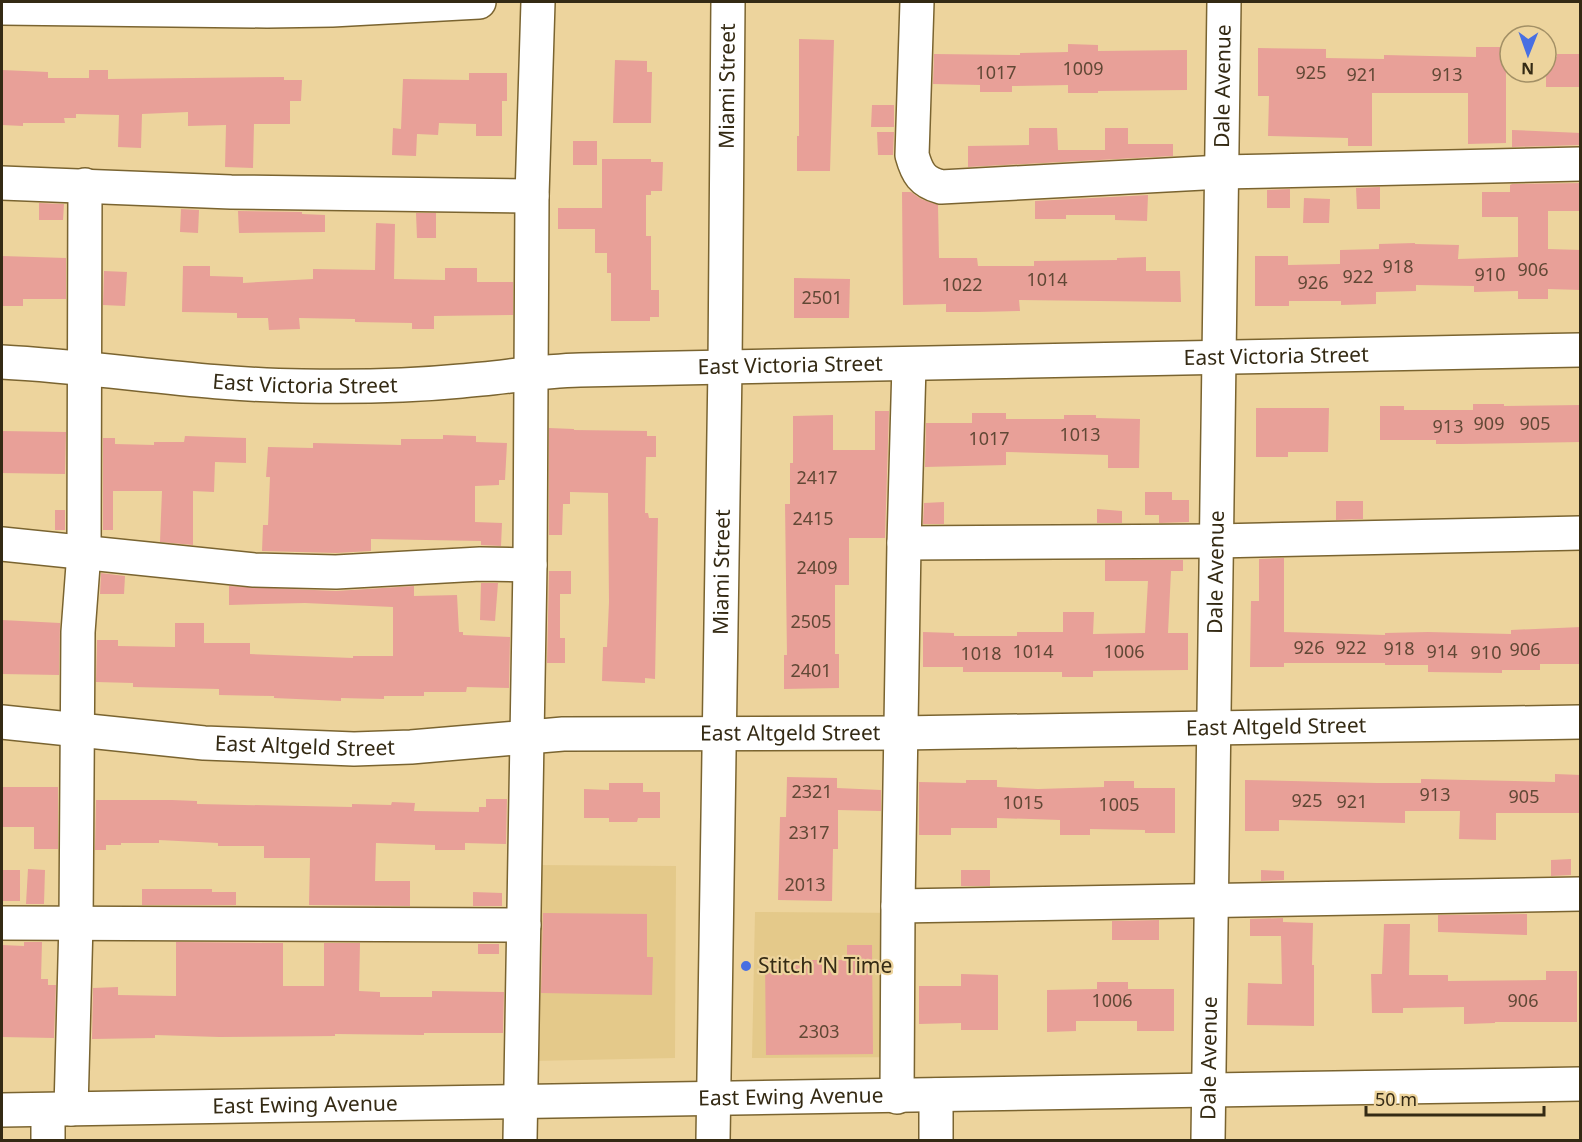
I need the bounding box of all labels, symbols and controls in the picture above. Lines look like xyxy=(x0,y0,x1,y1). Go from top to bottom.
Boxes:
street label: Miami Street xyxy=(712,23,741,149)
street label: Dale Avenue xyxy=(1207,24,1237,148)
north arrow xyxy=(1498,24,1558,84)
house number: 1009 xyxy=(1062,56,1104,80)
text: N xyxy=(1521,58,1534,80)
house number: 1017 xyxy=(975,60,1017,84)
house number: 925 xyxy=(1296,60,1326,84)
house number: 921 xyxy=(1347,62,1377,86)
house number: 913 xyxy=(1432,62,1462,86)
house number: 918 xyxy=(1383,254,1413,278)
house number: 906 xyxy=(1518,257,1548,281)
house number: 910 xyxy=(1475,262,1505,286)
house number: 922 xyxy=(1343,264,1373,288)
house number: 1014 xyxy=(1026,267,1068,291)
house number: 926 xyxy=(1298,270,1328,294)
house number: 1022 xyxy=(941,272,983,296)
house number: 2501 xyxy=(801,285,843,309)
street label: East Victoria Street xyxy=(1183,340,1369,371)
street label: East Victoria Street xyxy=(697,349,883,380)
street label: East Victoria Street xyxy=(211,366,398,399)
house number: 909 xyxy=(1474,411,1504,435)
house number: 905 xyxy=(1520,411,1550,435)
house number: 913 xyxy=(1433,414,1463,438)
house number: 1013 xyxy=(1059,422,1101,446)
house number: 1017 xyxy=(968,426,1010,450)
house number: 2417 xyxy=(796,465,838,489)
house number: 2415 xyxy=(792,506,834,530)
street label: Miami Street xyxy=(706,509,736,635)
street label: Dale Avenue xyxy=(1200,510,1230,634)
house number: 2409 xyxy=(796,555,838,579)
house number: 2505 xyxy=(790,609,832,633)
house number: 926 xyxy=(1294,635,1324,659)
house number: 922 xyxy=(1336,635,1366,659)
house number: 918 xyxy=(1384,636,1414,660)
house number: 906 xyxy=(1510,637,1540,661)
house number: 1014 xyxy=(1012,639,1054,663)
house number: 1006 xyxy=(1103,639,1145,663)
house number: 914 xyxy=(1427,639,1457,663)
house number: 910 xyxy=(1471,640,1501,664)
house number: 1018 xyxy=(960,641,1002,665)
house number: 2401 xyxy=(790,658,832,682)
street label: East Altgeld Street xyxy=(1186,710,1367,741)
street label: East Altgeld Street xyxy=(700,718,881,747)
street label: East Altgeld Street xyxy=(214,728,396,762)
house number: 2321 xyxy=(791,779,833,803)
house number: 913 xyxy=(1420,782,1450,806)
house number: 905 xyxy=(1509,784,1539,808)
house number: 925 xyxy=(1292,788,1322,812)
house number: 921 xyxy=(1337,789,1367,813)
house number: 1015 xyxy=(1002,790,1044,814)
house number: 1005 xyxy=(1098,792,1140,816)
house number: 2317 xyxy=(788,820,830,844)
house number: 2013 xyxy=(784,872,826,896)
place label: Stitch ‘N Time xyxy=(758,951,892,979)
marker: Stitch ‘N Time xyxy=(739,959,753,973)
house number: 1006 xyxy=(1091,988,1133,1012)
house number: 906 xyxy=(1508,988,1538,1012)
street label: Dale Avenue xyxy=(1193,996,1223,1120)
house number: 2303 xyxy=(798,1019,840,1043)
scale bar xyxy=(1366,1079,1544,1117)
street label: East Ewing Avenue xyxy=(698,1080,884,1112)
text: 50 m xyxy=(1375,1087,1417,1111)
street label: East Ewing Avenue xyxy=(212,1088,398,1120)

